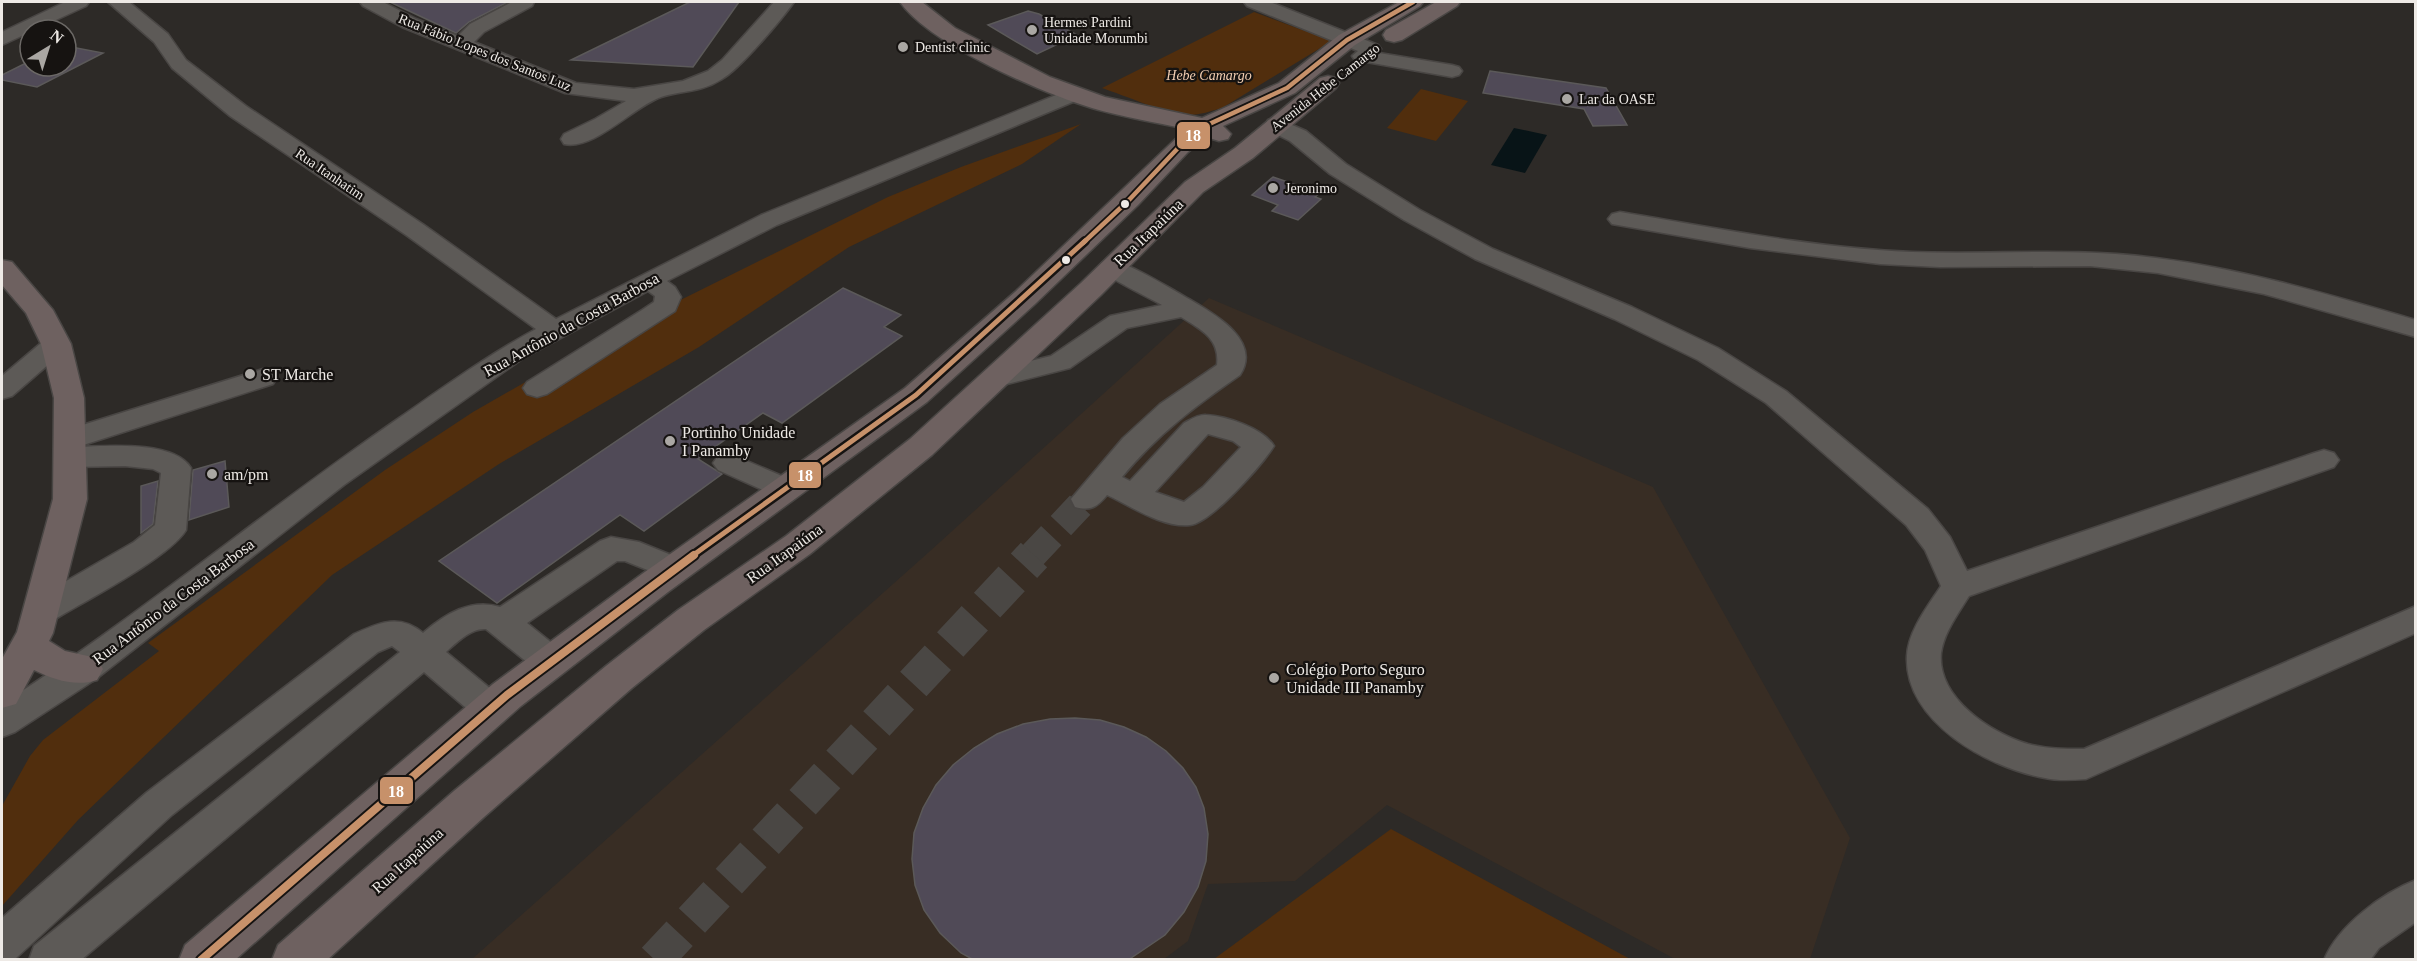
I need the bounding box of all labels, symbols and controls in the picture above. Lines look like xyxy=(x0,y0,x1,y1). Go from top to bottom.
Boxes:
street label: Rua Fábio Lopes dos Santos Luz xyxy=(396,11,573,94)
place label: Hermes Pardini Unidade Morumbi xyxy=(1044,15,1148,46)
north arrow xyxy=(18,18,78,78)
marker: Hermes Pardini Unidade Morumbi xyxy=(1025,23,1039,37)
text: N xyxy=(47,26,67,47)
marker: Dentist clinic xyxy=(896,40,910,54)
place label: Dentist clinic xyxy=(915,40,990,55)
street label: Avenida Hebe Camargo xyxy=(1268,40,1383,135)
park label: Hebe Camargo xyxy=(1165,68,1252,83)
marker: Lar da OASE xyxy=(1560,92,1574,106)
place label: Lar da OASE xyxy=(1579,92,1655,107)
line badge: 18 xyxy=(1176,121,1211,150)
text: 18 xyxy=(1185,127,1201,144)
street label: Rua Itanhatim xyxy=(292,146,367,203)
marker: Jeronimo xyxy=(1266,181,1280,195)
place label: Jeronimo xyxy=(1285,181,1337,196)
street label: Rua Itapaiúna xyxy=(1110,195,1187,270)
unlabelled marker xyxy=(1119,198,1131,210)
unlabelled marker xyxy=(1060,254,1072,266)
street label: Rua Antônio da Costa Barbosa xyxy=(481,269,662,380)
place label: ST Marche xyxy=(262,366,333,383)
marker: ST Marche xyxy=(243,367,257,381)
place label: Portinho Unidade I Panamby xyxy=(682,424,795,460)
marker: Portinho Unidade I Panamby xyxy=(663,434,677,448)
line badge: 18 xyxy=(788,461,822,489)
place label: am/pm xyxy=(224,466,269,484)
marker: am/pm xyxy=(205,467,219,481)
text: 18 xyxy=(797,467,813,484)
street label: Rua Itapaiúna xyxy=(743,520,826,587)
street label: Rua Antônio da Costa Barbosa xyxy=(89,535,257,668)
place label: Colégio Porto Seguro Unidade III Panamby xyxy=(1286,661,1425,697)
marker: Colégio Porto Seguro Unidade III Panamby xyxy=(1267,671,1281,685)
line badge: 18 xyxy=(379,776,414,805)
text: 18 xyxy=(388,783,404,800)
street label: Rua Itapaiúna xyxy=(368,824,447,897)

